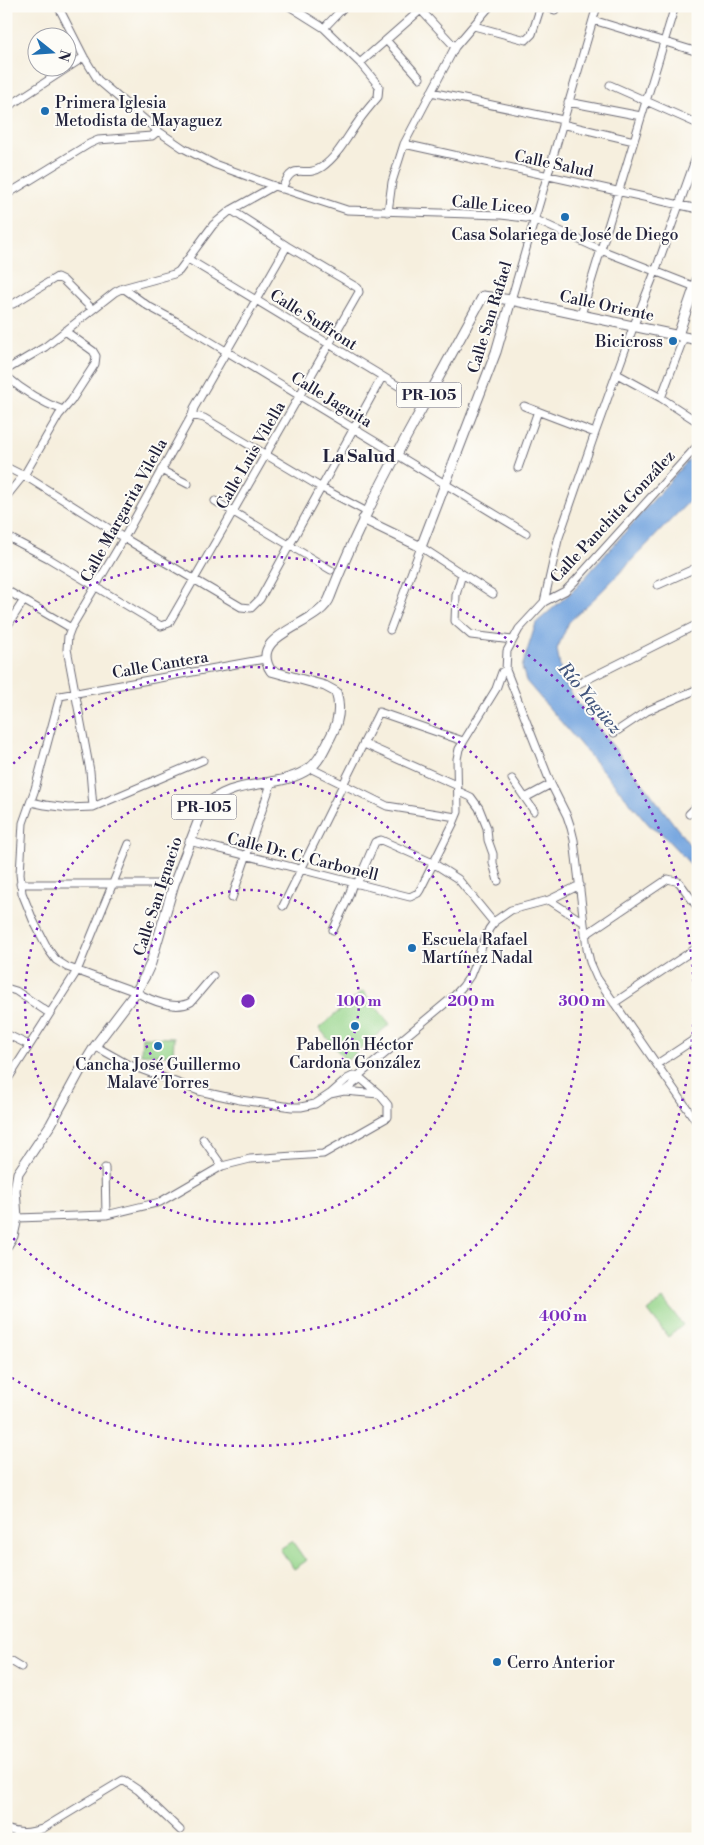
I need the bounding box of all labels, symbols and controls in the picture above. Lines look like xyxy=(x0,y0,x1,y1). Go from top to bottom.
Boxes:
north arrow xyxy=(28,28,78,78)
text: N xyxy=(53,48,74,63)
place label: Primera Iglesia Metodista de Mayaguez xyxy=(55,93,222,131)
marker: Primera Iglesia Metodista de Mayaguez xyxy=(39,105,51,117)
street label: Calle Salud xyxy=(513,146,595,182)
street label: Calle Liceo xyxy=(451,192,533,218)
marker: Casa Solariega de José de Diego xyxy=(559,211,571,223)
place label: Casa Solariega de José de Diego xyxy=(452,225,679,245)
street label: Calle San Rafael xyxy=(463,259,517,376)
street label: Calle Suffront xyxy=(266,285,361,355)
street label: Calle Oriente xyxy=(558,286,656,326)
place label: Bicicross xyxy=(594,332,663,352)
marker: Bicicross xyxy=(667,335,679,347)
street label: Calle Jaguita xyxy=(287,368,377,432)
road number: PR-105 xyxy=(396,382,462,408)
street label: Calle Luis Vilella xyxy=(212,397,290,513)
street label: Calle Margarita Vilella xyxy=(76,434,172,586)
district label: La Salud xyxy=(322,445,396,468)
street label: Calle Panchita González xyxy=(546,446,679,587)
street label: Calle Cantera xyxy=(111,647,211,683)
water label: Río Yagüez xyxy=(552,657,627,740)
road number: PR-105 xyxy=(172,794,236,820)
street label: Calle Dr. C. Carbonell xyxy=(225,829,381,885)
street label: Calle San Ignacio xyxy=(129,834,187,959)
place label: Escuela Rafael Martínez Nadal xyxy=(422,930,533,968)
marker: Escuela Rafael Martínez Nadal xyxy=(406,942,418,954)
centre of rings xyxy=(239,992,257,1010)
text: 100 m xyxy=(337,992,382,1011)
text: 200 m xyxy=(447,992,495,1011)
text: 300 m xyxy=(559,992,606,1011)
marker: Pabellón Héctor Cardona González xyxy=(349,1020,361,1032)
place label: Pabellón Héctor Cardona González xyxy=(289,1035,421,1073)
marker: Cancha José Guillermo Malavé Torres xyxy=(152,1040,164,1052)
place label: Cancha José Guillermo Malavé Torres xyxy=(75,1055,241,1093)
text: 400 m xyxy=(539,1307,587,1326)
place label: Cerro Anterior xyxy=(507,1653,615,1673)
marker: Cerro Anterior xyxy=(491,1656,503,1668)

